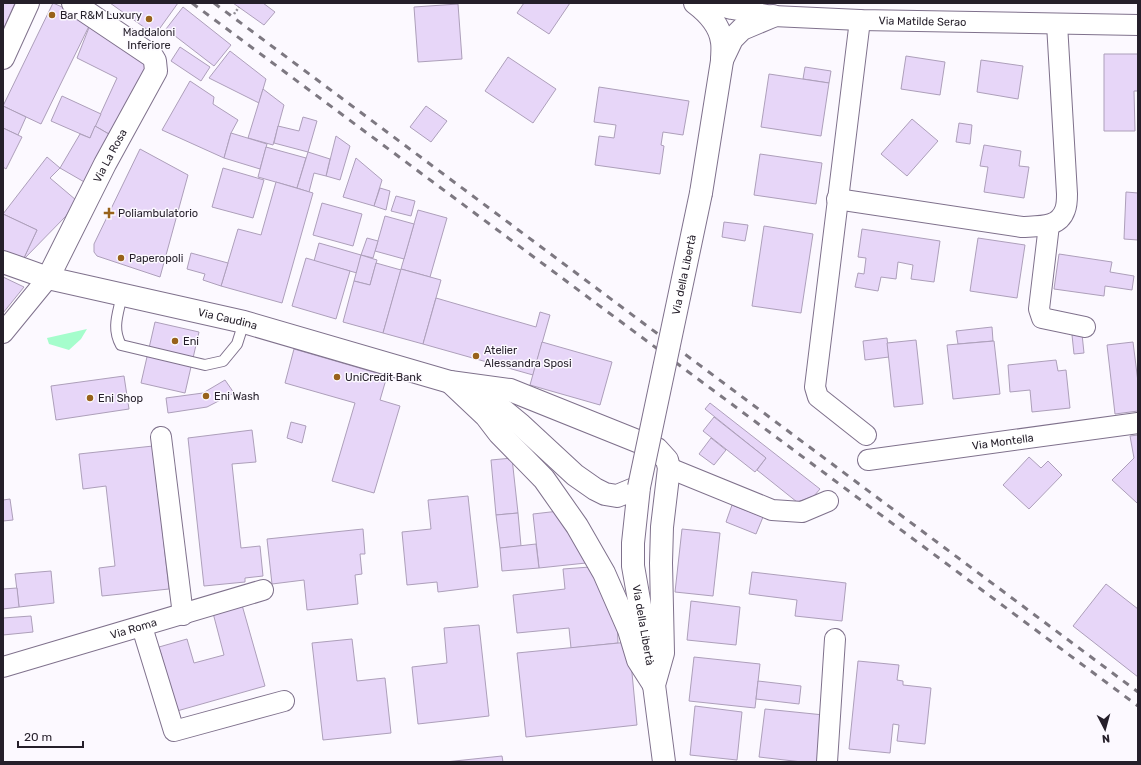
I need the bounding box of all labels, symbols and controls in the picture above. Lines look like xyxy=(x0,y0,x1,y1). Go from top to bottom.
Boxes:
place label: Bar R&M Luxury xyxy=(60,9,142,22)
marker: Bar R&M Luxury xyxy=(47,10,57,20)
marker: Maddaloni Inferiore xyxy=(144,14,154,24)
street label: Via Matilde Serao xyxy=(878,14,967,28)
place label: Maddaloni Inferiore xyxy=(123,26,175,52)
street label: Via La Rosa xyxy=(90,127,129,185)
marker: Poliambulatorio xyxy=(103,207,115,219)
place label: Poliambulatorio xyxy=(118,207,198,220)
street label: Via della Libertà xyxy=(669,233,699,316)
place label: Paperopoli xyxy=(129,252,183,265)
marker: Paperopoli xyxy=(116,253,126,263)
street label: Via Caudina xyxy=(197,305,259,332)
place label: Eni xyxy=(183,335,199,348)
marker: Eni xyxy=(170,336,180,346)
place label: Atelier Alessandra Sposi xyxy=(484,344,572,370)
marker: Atelier Alessandra Sposi xyxy=(471,351,481,361)
place label: UniCredit Bank xyxy=(345,371,422,384)
marker: UniCredit Bank xyxy=(332,372,342,382)
place label: Eni Wash xyxy=(214,390,259,403)
marker: Eni Wash xyxy=(201,391,211,401)
place label: Eni Shop xyxy=(98,392,143,405)
marker: Eni Shop xyxy=(85,393,95,403)
street label: Via Montella xyxy=(971,431,1034,452)
street label: Via della Libertà xyxy=(630,584,657,666)
street label: Via Roma xyxy=(109,615,158,641)
north arrow xyxy=(1085,709,1125,749)
scale bar xyxy=(18,723,83,749)
text: 20 m xyxy=(24,730,52,744)
text: N xyxy=(1101,732,1111,745)

